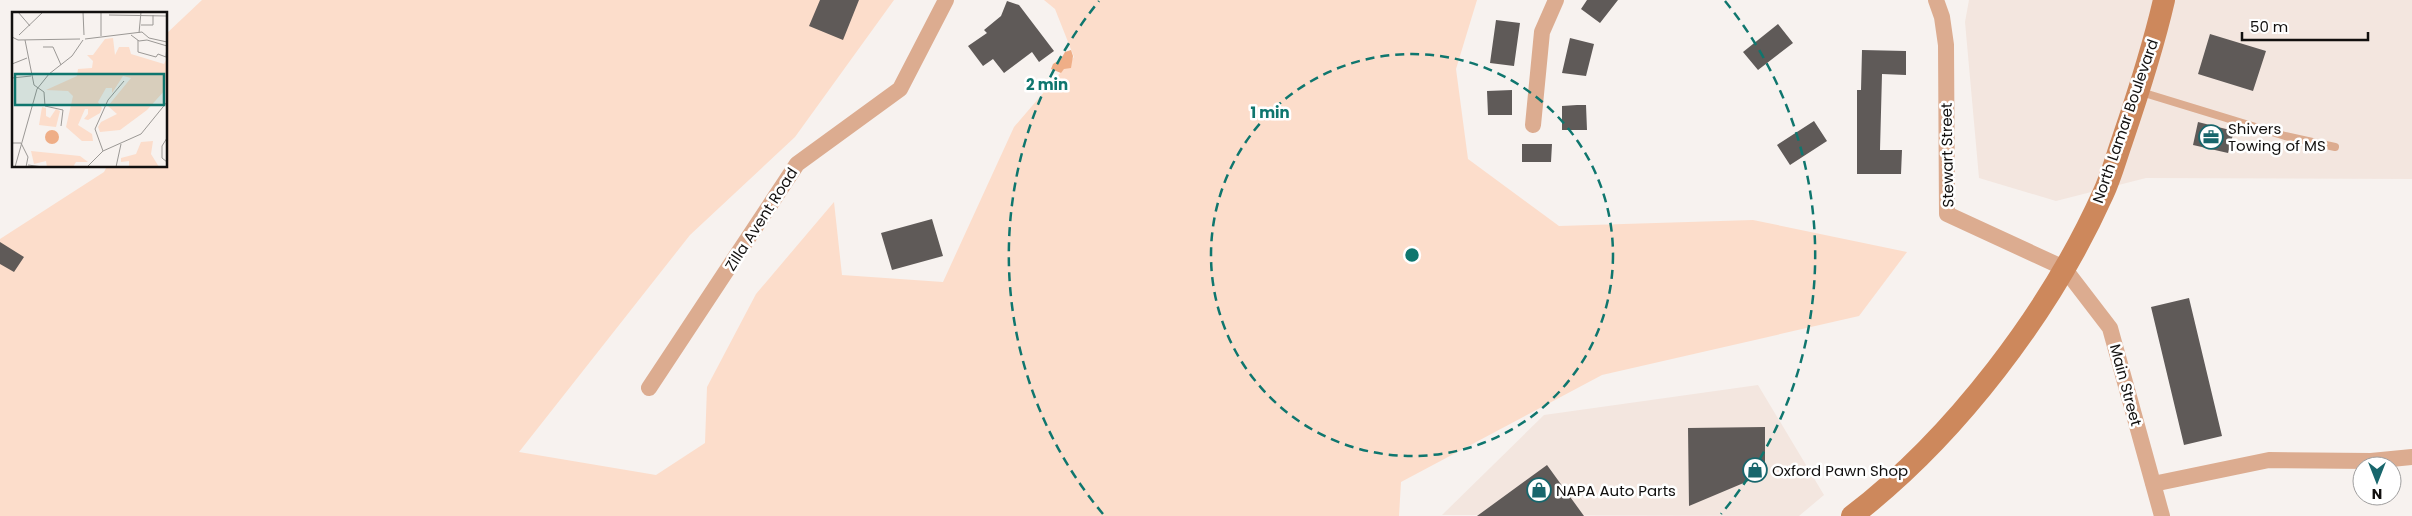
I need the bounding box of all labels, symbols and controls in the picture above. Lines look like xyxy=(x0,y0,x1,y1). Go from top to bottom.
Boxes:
scale bar xyxy=(2242,10,2368,42)
inset map xyxy=(12,12,168,168)
text: 50 m xyxy=(2250,16,2288,37)
street label: North Lamar Boulevard xyxy=(2087,36,2163,206)
text: 2 min xyxy=(1026,74,1068,95)
text: 1 min xyxy=(1250,102,1290,123)
street label: Stewart Street xyxy=(1936,102,1958,208)
place label: Shivers Towing of MS xyxy=(2228,118,2326,156)
office icon: Shivers Towing of MS xyxy=(2198,124,2224,150)
street label: Zilla Avent Road xyxy=(720,163,802,275)
centre of rings xyxy=(1403,246,1421,264)
street label: Main Street xyxy=(2105,342,2147,428)
north arrow xyxy=(2352,456,2402,506)
shop icon: Oxford Pawn Shop xyxy=(1742,457,1768,483)
place label: Oxford Pawn Shop xyxy=(1772,460,1908,481)
shop icon: NAPA Auto Parts xyxy=(1526,477,1552,503)
place label: NAPA Auto Parts xyxy=(1556,480,1676,501)
text: N xyxy=(2372,484,2382,504)

